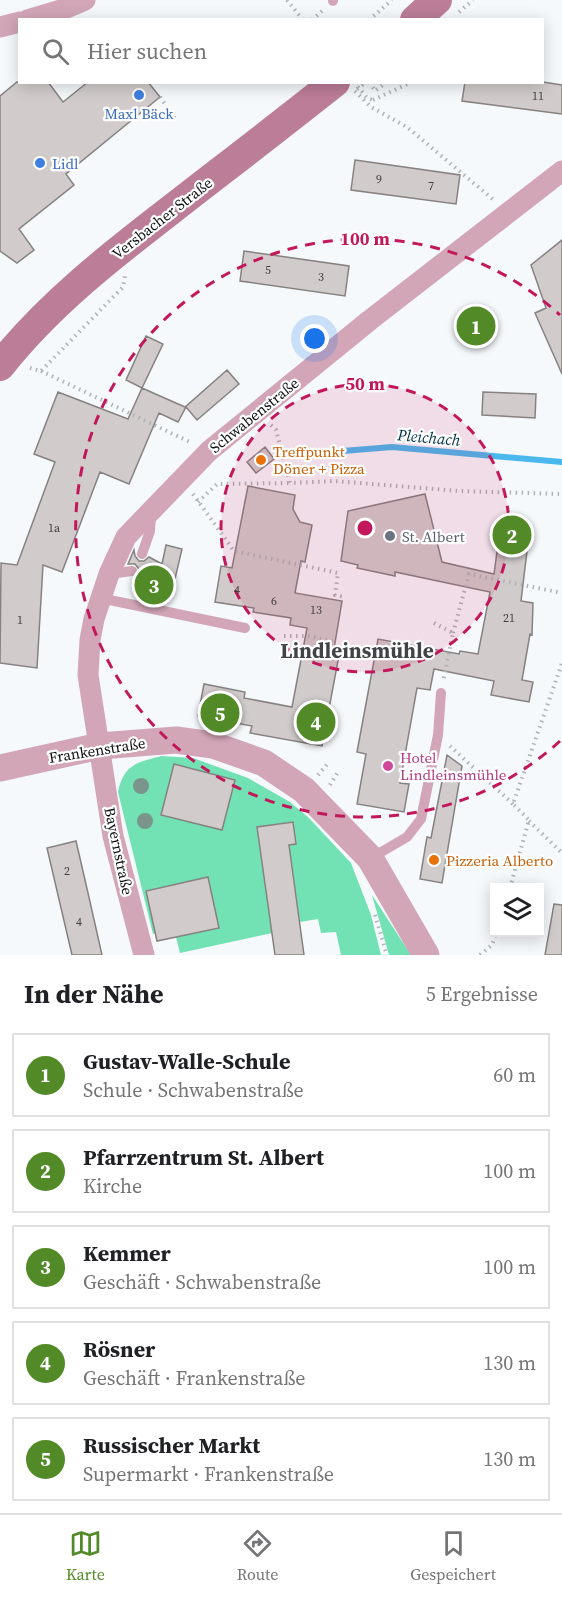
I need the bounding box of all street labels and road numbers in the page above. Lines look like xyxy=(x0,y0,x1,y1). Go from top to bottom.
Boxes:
street label: Versbacher Straße xyxy=(107,172,217,264)
street label: Schwabenstraße xyxy=(205,372,303,458)
street label: Frankenstraße xyxy=(47,732,147,768)
street label: Bayernstraße xyxy=(99,805,139,897)

